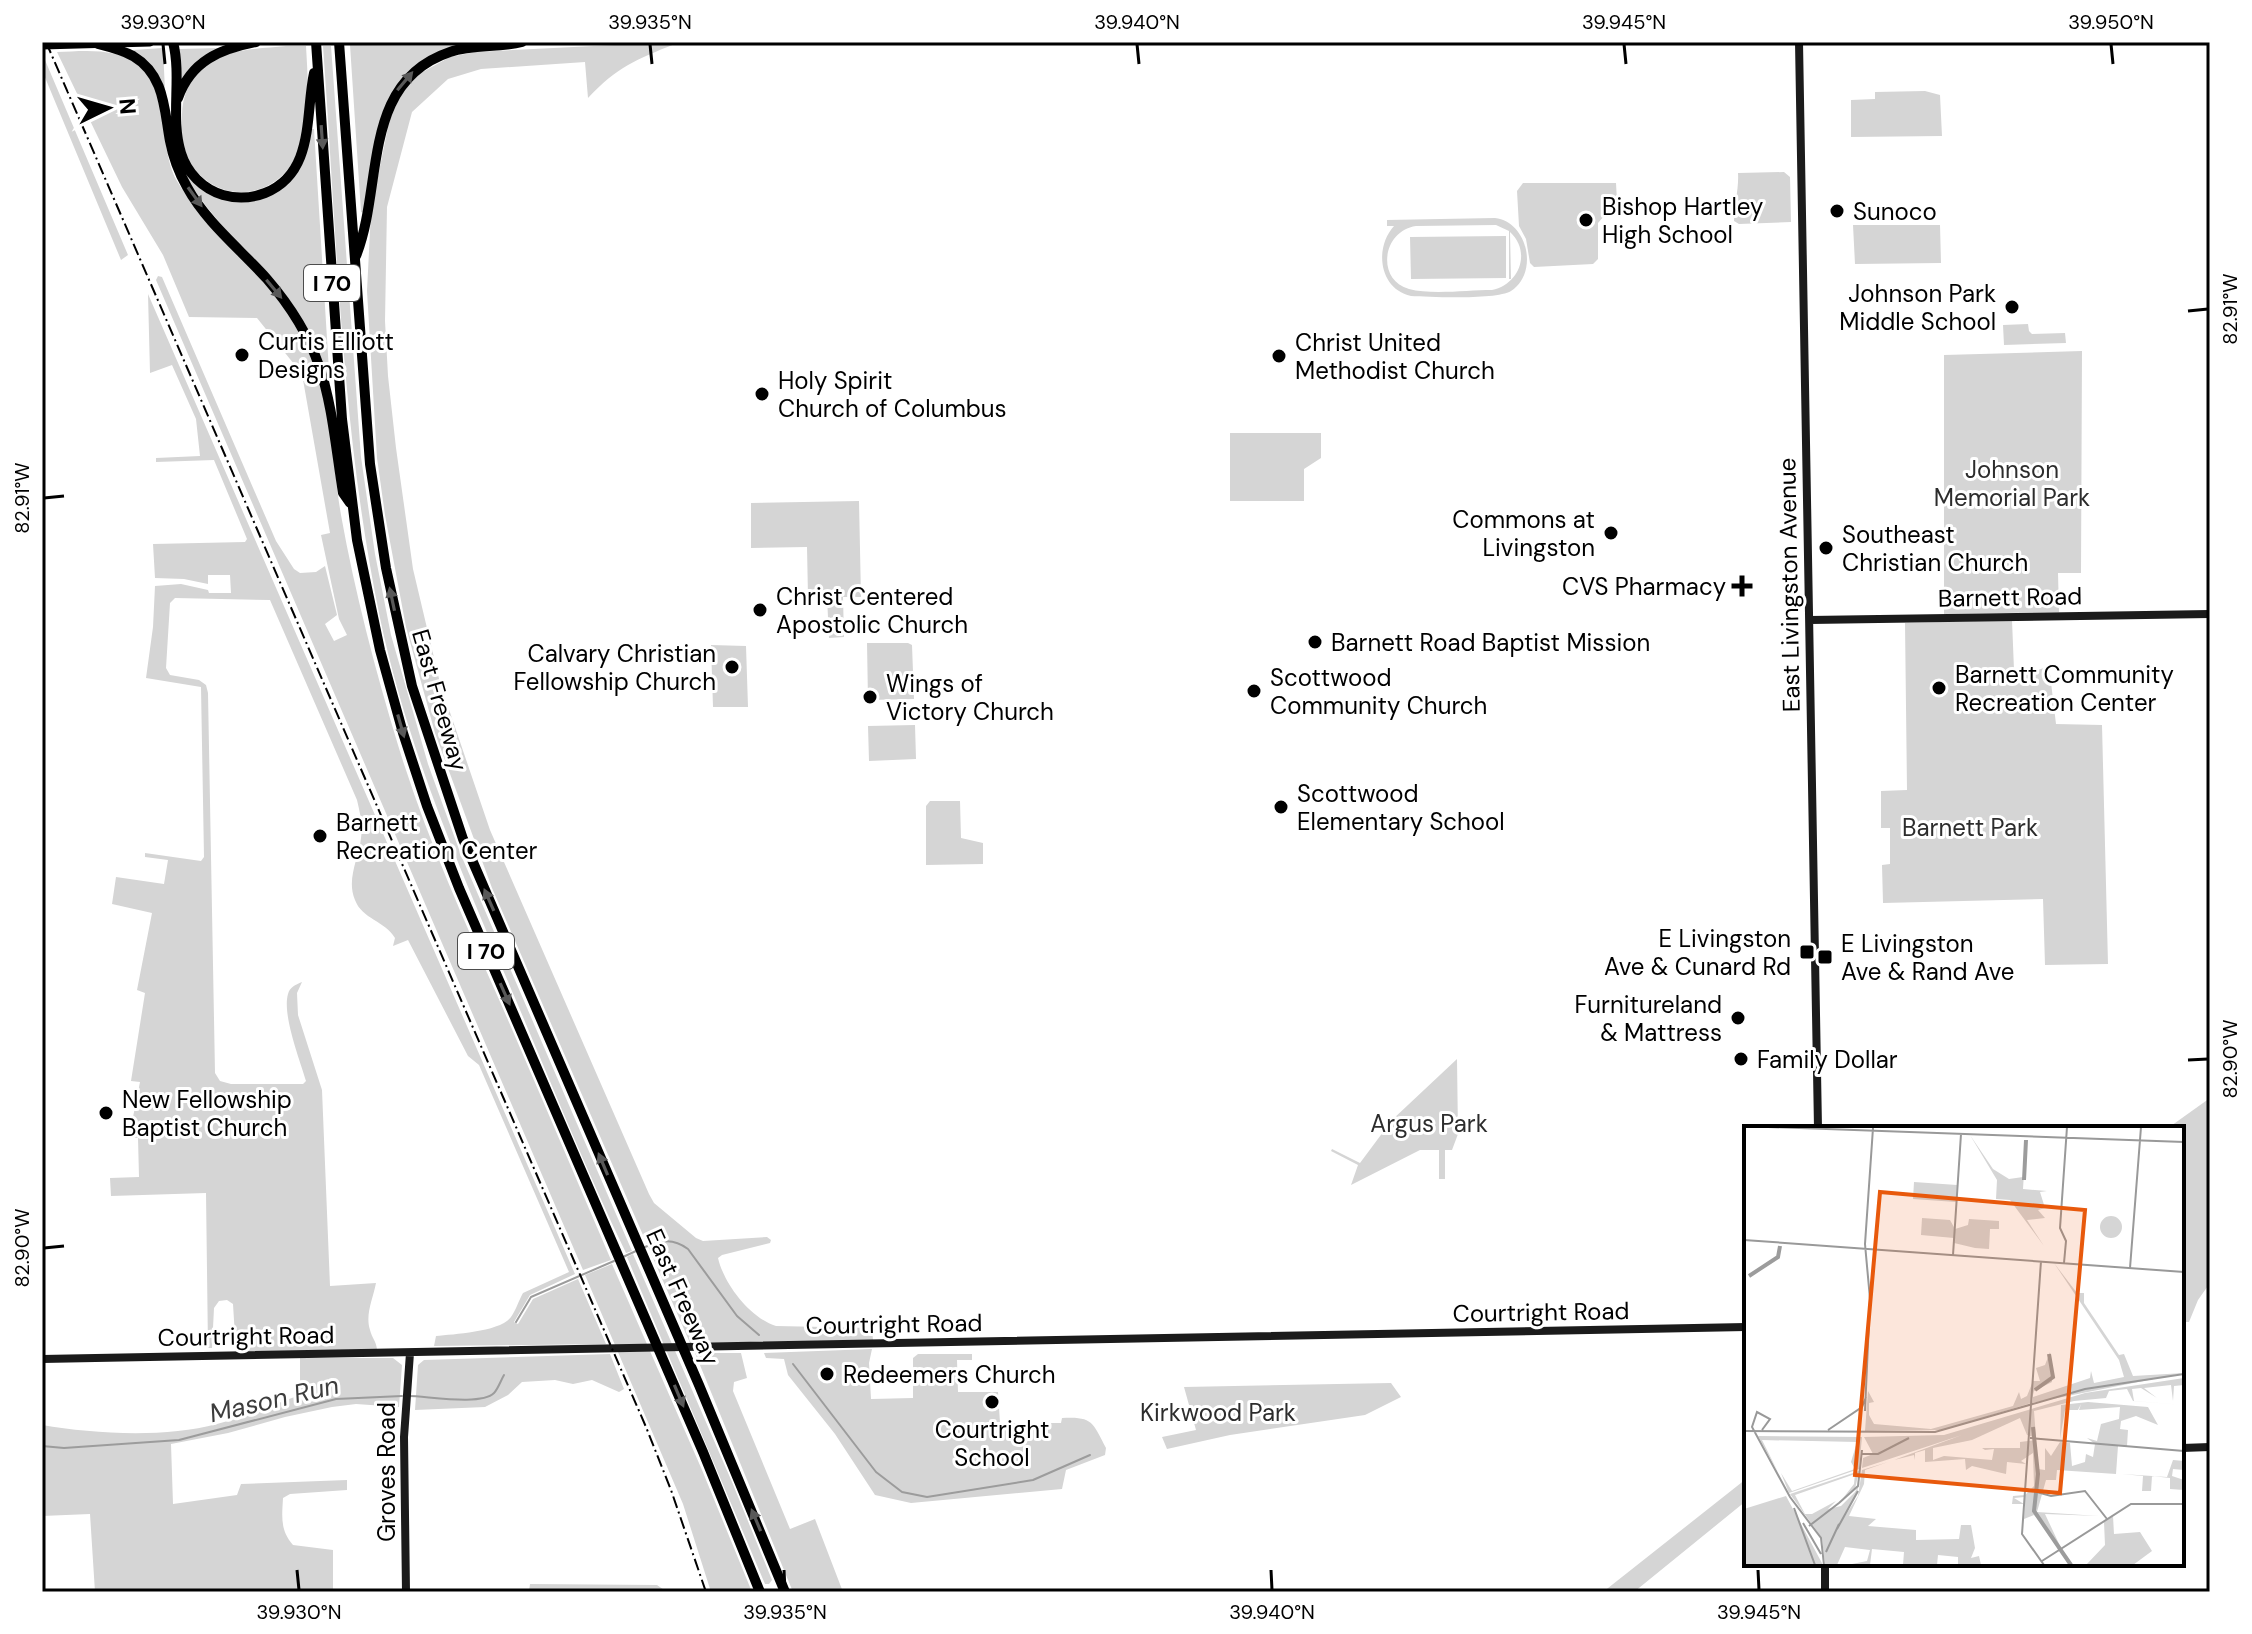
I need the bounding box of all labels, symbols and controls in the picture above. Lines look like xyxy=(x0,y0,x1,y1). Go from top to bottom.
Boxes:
text: 39.930°N xyxy=(121,9,205,35)
text: 39.935°N xyxy=(608,9,692,35)
text: 39.940°N xyxy=(1094,9,1180,35)
text: 39.945°N xyxy=(1582,9,1666,35)
text: 39.950°N xyxy=(2068,9,2154,35)
north arrow xyxy=(68,68,148,148)
one-way arrow xyxy=(396,72,413,92)
text: N xyxy=(112,97,143,116)
one-way arrow xyxy=(316,125,329,151)
one-way arrow xyxy=(187,186,203,208)
place label: Bishop Hartley High School xyxy=(1602,191,1763,250)
place label: Sunoco xyxy=(1853,196,1937,227)
marker: Sunoco xyxy=(1828,202,1846,220)
marker: Bishop Hartley High School xyxy=(1577,211,1595,229)
road number: I 70 xyxy=(304,265,360,301)
text: 82.91°W xyxy=(2217,273,2243,345)
place label: Johnson Park Middle School xyxy=(1839,278,1996,337)
one-way arrow xyxy=(265,279,282,299)
marker: Johnson Park Middle School xyxy=(2003,298,2021,316)
place label: Curtis Elliott Designs xyxy=(258,326,394,385)
place label: Christ United Methodist Church xyxy=(1295,327,1495,386)
marker: Curtis Elliott Designs xyxy=(233,346,251,364)
marker: Christ United Methodist Church xyxy=(1270,347,1288,365)
place label: Holy Spirit Church of Columbus xyxy=(778,365,1007,424)
marker: Holy Spirit Church of Columbus xyxy=(753,385,771,403)
park label: Johnson Memorial Park xyxy=(1934,454,2090,513)
street label: East Livingston Avenue xyxy=(1771,458,1807,712)
text: 82.91°W xyxy=(9,462,35,534)
place label: Commons at Livingston xyxy=(1452,504,1595,563)
place label: Southeast Christian Church xyxy=(1842,519,2028,578)
marker: Commons at Livingston xyxy=(1602,524,1620,542)
marker: Southeast Christian Church xyxy=(1817,539,1835,557)
place label: CVS Pharmacy xyxy=(1562,571,1726,602)
marker: CVS Pharmacy xyxy=(1733,577,1751,595)
street label: Barnett Road xyxy=(1937,580,2083,614)
place label: Christ Centered Apostolic Church xyxy=(776,581,968,640)
one-way arrow xyxy=(385,587,398,612)
marker: Christ Centered Apostolic Church xyxy=(751,601,769,619)
street label: East Freeway xyxy=(405,626,475,774)
place label: Barnett Road Baptist Mission xyxy=(1331,627,1650,658)
marker: Barnett Road Baptist Mission xyxy=(1306,633,1324,651)
place label: Calvary Christian Fellowship Church xyxy=(514,638,716,697)
marker: Calvary Christian Fellowship Church xyxy=(723,658,741,676)
place label: Barnett Community Recreation Center xyxy=(1955,659,2174,718)
place label: Scottwood Community Church xyxy=(1270,662,1487,721)
place label: Wings of Victory Church xyxy=(886,668,1054,727)
marker: Barnett Community Recreation Center xyxy=(1930,679,1948,697)
marker: Scottwood Community Church xyxy=(1245,682,1263,700)
marker: Wings of Victory Church xyxy=(861,688,879,706)
one-way arrow xyxy=(395,714,408,738)
place label: Scottwood Elementary School xyxy=(1297,778,1505,837)
marker: Scottwood Elementary School xyxy=(1272,798,1290,816)
place label: Barnett Recreation Center xyxy=(336,807,538,866)
park label: Barnett Park xyxy=(1902,812,2038,843)
marker: Barnett Recreation Center xyxy=(311,827,329,845)
one-way arrow xyxy=(482,888,495,911)
place label: E Livingston Ave & Cunard Rd xyxy=(1604,923,1791,982)
place label: E Livingston Ave & Rand Ave xyxy=(1841,928,2014,987)
road number: I 70 xyxy=(458,933,514,969)
marker: E Livingston Ave & Cunard Rd xyxy=(1798,943,1816,961)
marker: E Livingston Ave & Rand Ave xyxy=(1816,948,1834,966)
one-way arrow xyxy=(498,982,511,1006)
place label: Furnitureland & Mattress xyxy=(1575,989,1722,1048)
marker: Furnitureland & Mattress xyxy=(1729,1009,1747,1027)
text: 82.90°W xyxy=(2217,1019,2243,1099)
place label: Family Dollar xyxy=(1757,1044,1898,1075)
marker: Family Dollar xyxy=(1732,1050,1750,1068)
place label: New Fellowship Baptist Church xyxy=(122,1084,292,1143)
marker: New Fellowship Baptist Church xyxy=(97,1104,115,1122)
park label: Argus Park xyxy=(1370,1108,1488,1139)
inset map xyxy=(1744,1126,2184,1566)
one-way arrow xyxy=(596,1152,609,1176)
text: 82.90°W xyxy=(9,1208,35,1288)
street label: East Freeway xyxy=(639,1224,727,1370)
street label: Courtright Road xyxy=(1452,1295,1630,1329)
street label: Courtright Road xyxy=(805,1307,983,1341)
street label: Courtright Road xyxy=(157,1319,335,1353)
place label: Redeemers Church xyxy=(843,1359,1056,1390)
marker: Redeemers Church xyxy=(818,1365,836,1383)
water label: Mason Run xyxy=(206,1368,342,1430)
one-way arrow xyxy=(672,1384,685,1408)
marker: Courtright School xyxy=(983,1393,1001,1411)
park label: Kirkwood Park xyxy=(1140,1397,1296,1428)
street label: Groves Road xyxy=(371,1402,402,1542)
place label: Courtright School xyxy=(935,1414,1049,1473)
one-way arrow xyxy=(749,1508,762,1532)
text: 39.930°N xyxy=(257,1599,341,1625)
text: 39.935°N xyxy=(743,1599,827,1625)
text: 39.940°N xyxy=(1229,1599,1315,1625)
text: 39.945°N xyxy=(1717,1599,1801,1625)

